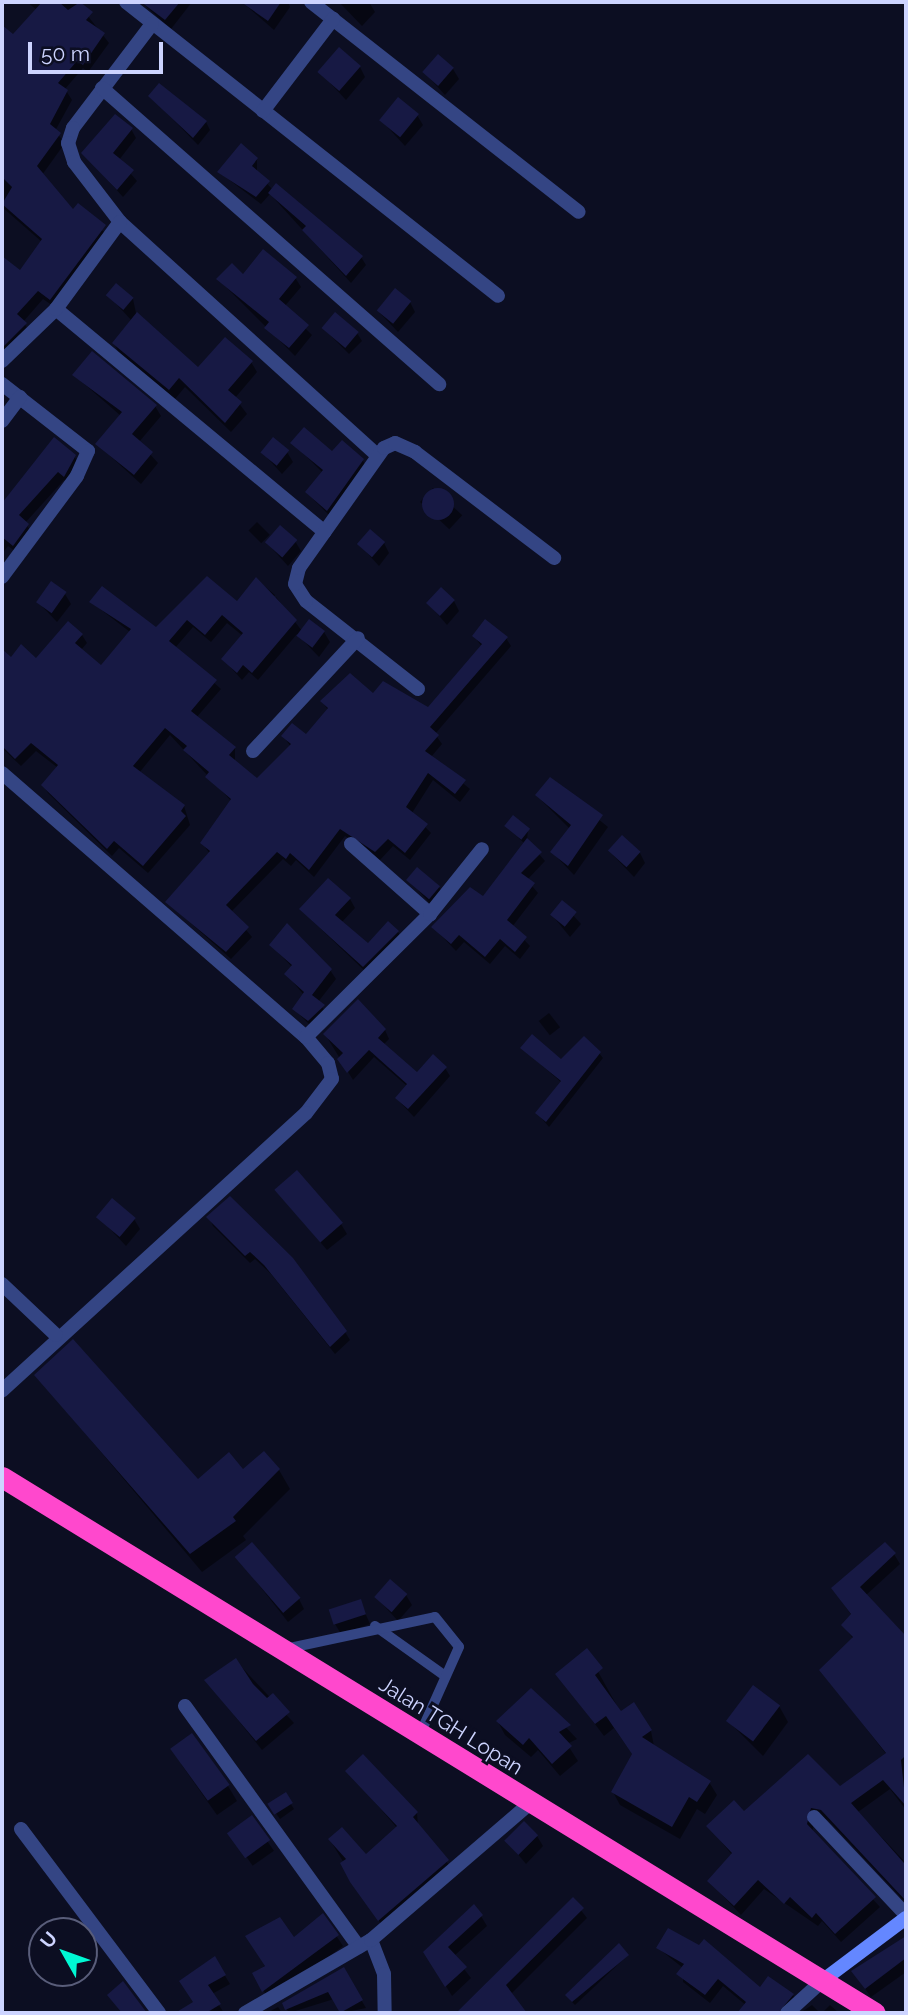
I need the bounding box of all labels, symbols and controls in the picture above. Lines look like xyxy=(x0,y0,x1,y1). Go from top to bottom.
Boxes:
scale bar xyxy=(32,28,166,72)
text: 50 m xyxy=(41,41,90,66)
street label: Jalan TGH Lopan xyxy=(374,1671,528,1781)
north arrow xyxy=(28,1917,98,1987)
text: U xyxy=(35,1927,61,1952)

